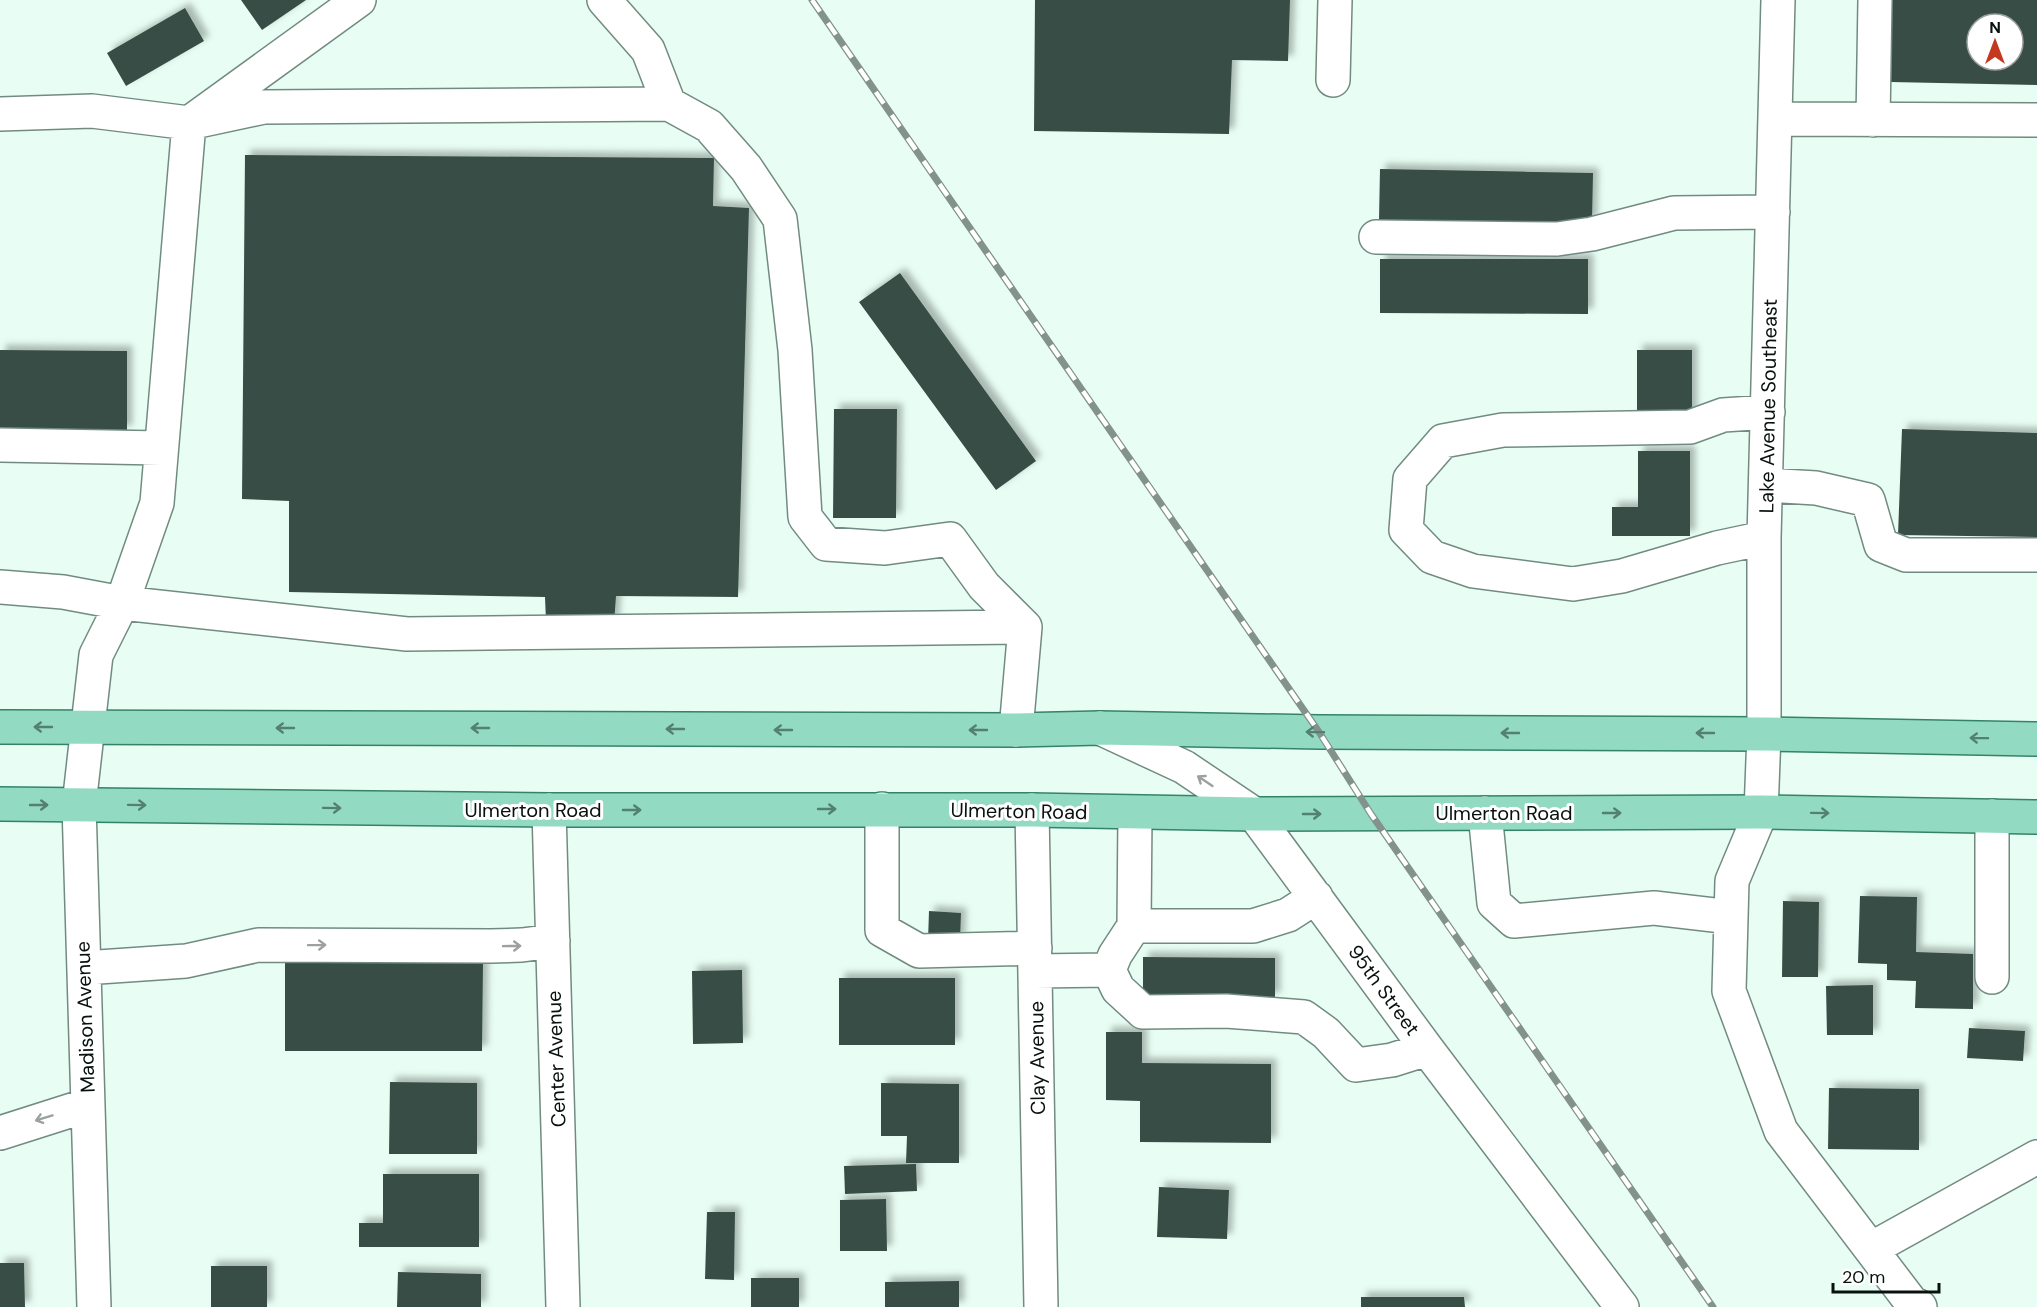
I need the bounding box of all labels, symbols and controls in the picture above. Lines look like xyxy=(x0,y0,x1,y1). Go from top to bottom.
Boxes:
north arrow xyxy=(1965,12,2025,72)
text: N xyxy=(1989,17,2001,38)
street label: Lake Avenue Southeast xyxy=(1753,298,1783,514)
one-way arrow xyxy=(34,721,54,733)
one-way arrow xyxy=(275,722,295,734)
one-way arrow xyxy=(470,723,490,734)
one-way arrow xyxy=(665,723,685,735)
one-way arrow xyxy=(774,724,794,735)
one-way arrow xyxy=(969,724,989,736)
one-way arrow xyxy=(1306,726,1326,738)
one-way arrow xyxy=(1501,727,1521,739)
one-way arrow xyxy=(1696,727,1716,739)
one-way arrow xyxy=(1969,732,1989,744)
one-way arrow xyxy=(1198,775,1214,787)
street label: Ulmerton Road xyxy=(465,797,601,823)
street label: Ulmerton Road xyxy=(950,797,1088,825)
one-way arrow xyxy=(29,799,49,810)
one-way arrow xyxy=(127,799,147,811)
street label: Ulmerton Road xyxy=(1436,800,1572,826)
one-way arrow xyxy=(322,802,342,814)
one-way arrow xyxy=(817,803,837,815)
one-way arrow xyxy=(622,804,642,816)
one-way arrow xyxy=(1602,807,1622,818)
one-way arrow xyxy=(1809,807,1829,818)
one-way arrow xyxy=(1302,808,1322,820)
one-way arrow xyxy=(306,939,326,951)
street label: 95th Street xyxy=(1342,939,1426,1041)
one-way arrow xyxy=(501,940,521,951)
street label: Madison Avenue xyxy=(69,941,101,1093)
street label: Center Avenue xyxy=(541,990,571,1128)
street label: Clay Avenue xyxy=(1023,1001,1051,1115)
one-way arrow xyxy=(35,1113,54,1124)
scale bar xyxy=(1833,1256,1940,1294)
text: 20 m xyxy=(1842,1265,1885,1289)

